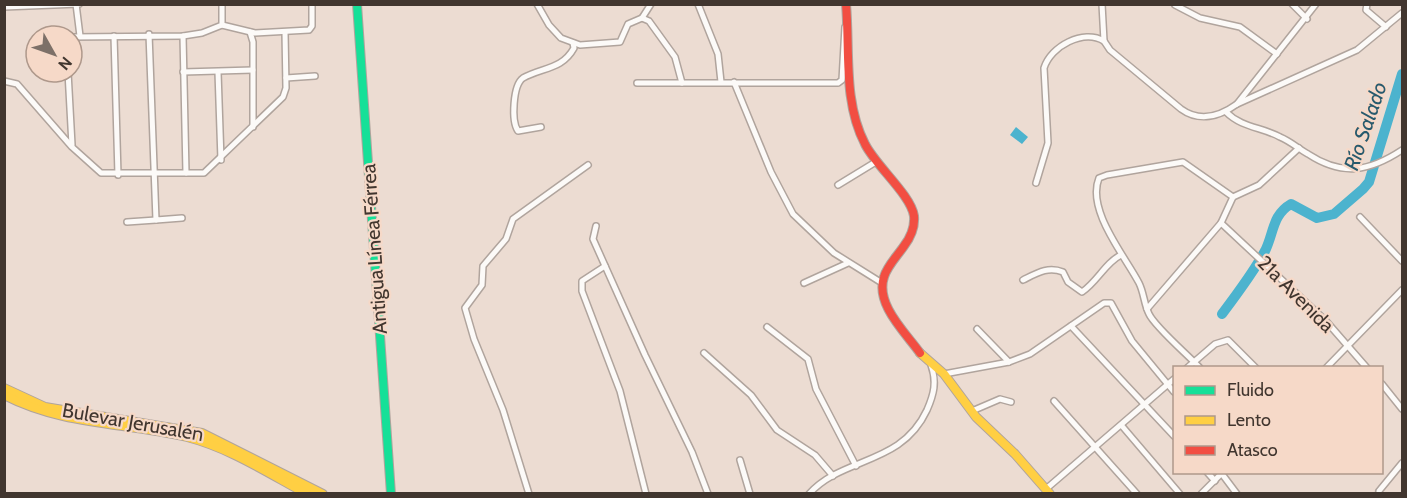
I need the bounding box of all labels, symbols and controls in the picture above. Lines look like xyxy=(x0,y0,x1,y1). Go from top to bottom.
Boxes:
north arrow xyxy=(24,24,84,84)
text: N xyxy=(54,53,76,74)
water label: Río Salado xyxy=(1338,79,1392,173)
street label: Antigua Línea Férrea xyxy=(356,163,392,335)
street label: 21a Avenida xyxy=(1253,251,1340,338)
legend xyxy=(1173,366,1383,474)
text: Fluido xyxy=(1227,379,1274,401)
street label: Bulevar Jerusalén xyxy=(60,398,206,446)
text: Lento xyxy=(1227,409,1271,431)
text: Atasco xyxy=(1227,439,1278,461)

